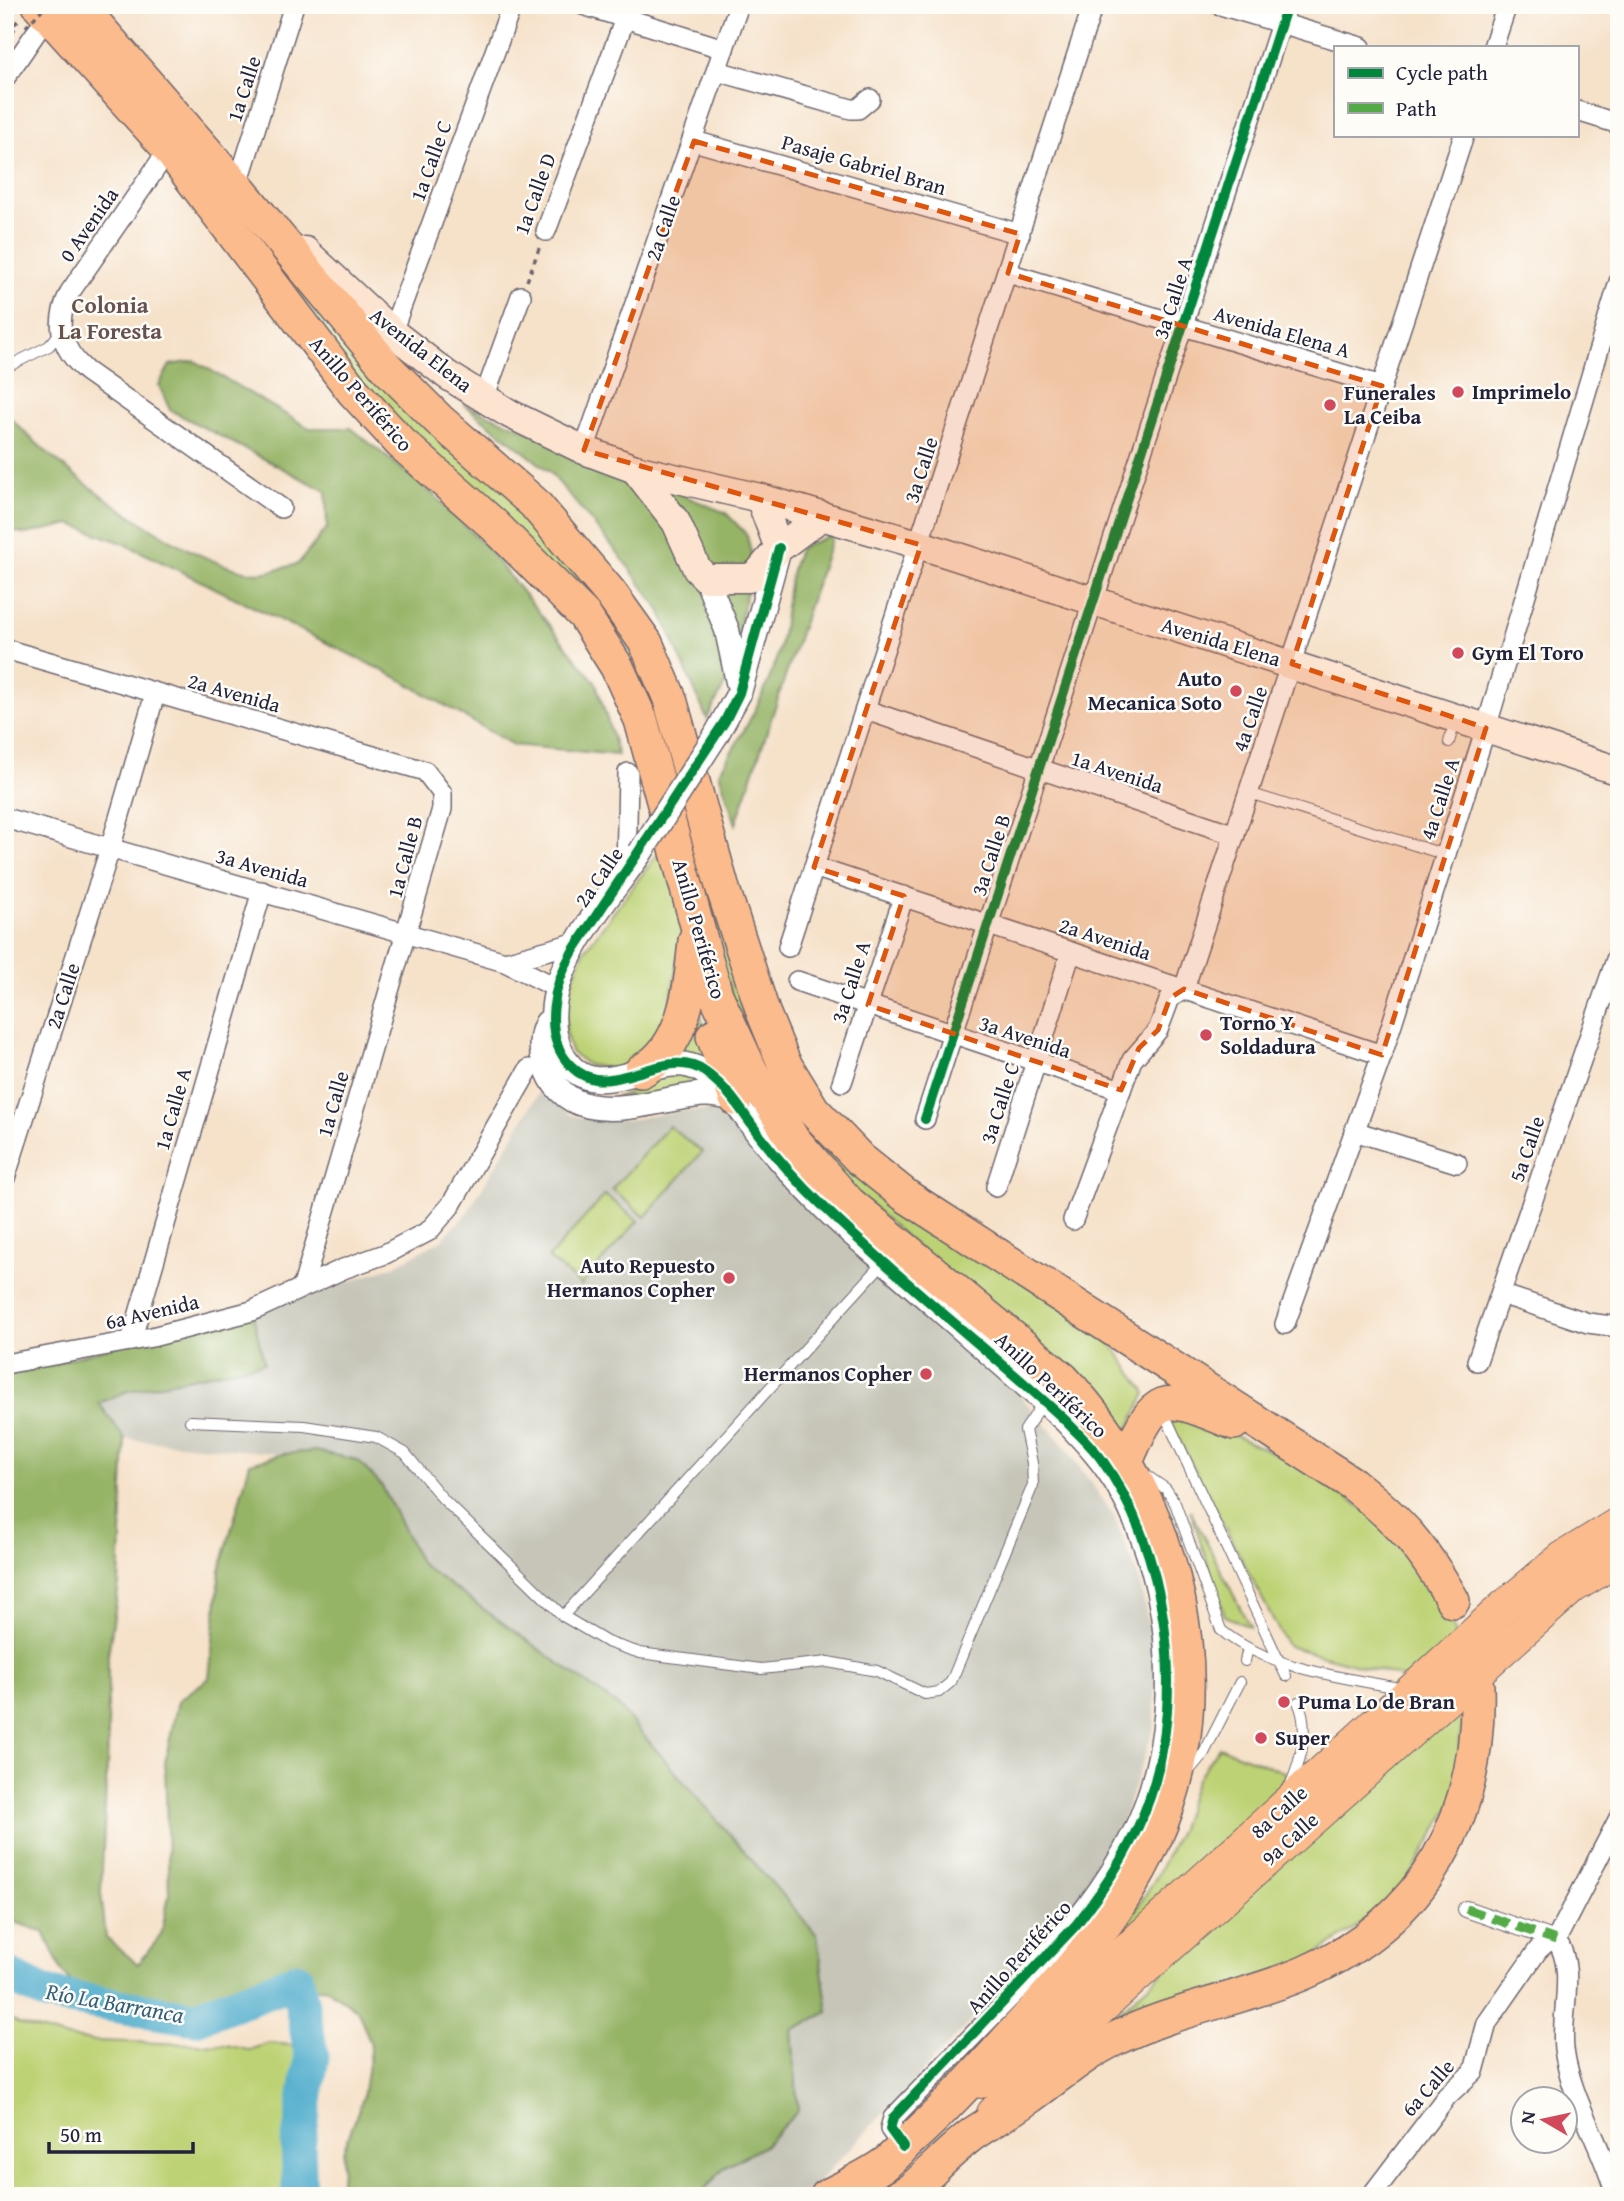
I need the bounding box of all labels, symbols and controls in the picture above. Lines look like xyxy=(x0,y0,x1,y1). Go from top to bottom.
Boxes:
legend xyxy=(1334,46,1578,136)
street label: 1a Calle xyxy=(218,52,269,126)
text: Cycle path xyxy=(1396,57,1488,88)
text: Path xyxy=(1396,93,1437,124)
street label: 1a Calle C xyxy=(402,116,459,205)
street label: Pasaje Gabriel Bran xyxy=(778,126,950,203)
street label: 1a Calle D xyxy=(505,149,564,239)
street label: 0 Avenida xyxy=(51,181,126,268)
street label: 2a Calle xyxy=(637,191,688,265)
street label: 3a Calle A xyxy=(1145,252,1200,343)
district label: Colonia La Foresta xyxy=(58,288,162,347)
street label: Avenida Elena A xyxy=(1210,297,1354,366)
street label: Avenida Elena xyxy=(363,300,479,400)
street label: Anillo Periférico xyxy=(302,329,420,458)
place label: Imprimelo xyxy=(1472,376,1571,407)
place label: Funerales La Ceiba xyxy=(1344,377,1436,432)
marker: Imprimelo xyxy=(1450,384,1466,400)
marker: Funerales La Ceiba xyxy=(1322,397,1338,413)
street label: 3a Calle xyxy=(895,433,946,507)
street label: Avenida Elena xyxy=(1158,609,1285,674)
place label: Gym El Toro xyxy=(1472,637,1584,668)
marker: Gym El Toro xyxy=(1450,645,1466,661)
place label: Auto Mecanica Soto xyxy=(1088,663,1222,718)
street label: 2a Avenida xyxy=(184,665,284,721)
street label: 4a Calle xyxy=(1224,682,1275,756)
marker: Auto Mecanica Soto xyxy=(1228,683,1244,699)
street label: 1a Avenida xyxy=(1067,742,1167,801)
street label: 4a Calle A xyxy=(1412,753,1467,844)
street label: 3a Calle B xyxy=(963,810,1018,900)
street label: 1a Calle B xyxy=(379,812,430,902)
street label: 3a Avenida xyxy=(212,840,312,896)
street label: 2a Calle xyxy=(566,840,631,913)
street label: Anillo Periférico xyxy=(665,855,734,1003)
street label: 2a Avenida xyxy=(1055,909,1155,968)
street label: 3a Calle A xyxy=(823,936,878,1027)
street label: 2a Calle xyxy=(37,959,88,1033)
street label: 3a Avenida xyxy=(975,1007,1075,1066)
place label: Torno Y Soldadura xyxy=(1220,1007,1316,1062)
marker: Torno Y Soldadura xyxy=(1198,1027,1214,1043)
street label: 3a Calle C xyxy=(972,1058,1027,1147)
street label: 1a Calle A xyxy=(146,1063,199,1154)
street label: 1a Calle xyxy=(308,1067,357,1141)
street label: 5a Calle xyxy=(1501,1112,1552,1186)
place label: Auto Repuesto Hermanos Copher xyxy=(547,1250,715,1305)
marker: Auto Repuesto Hermanos Copher xyxy=(721,1270,737,1286)
street label: 6a Avenida xyxy=(102,1286,202,1337)
street label: Anillo Periférico xyxy=(988,1324,1115,1445)
place label: Hermanos Copher xyxy=(744,1358,912,1389)
marker: Hermanos Copher xyxy=(918,1366,934,1382)
place label: Puma Lo de Bran xyxy=(1298,1686,1456,1717)
marker: Puma Lo de Bran xyxy=(1276,1694,1292,1710)
place label: Super xyxy=(1275,1722,1330,1753)
marker: Super xyxy=(1253,1730,1269,1746)
street label: 8a Calle xyxy=(1243,1777,1314,1846)
street label: 9a Calle xyxy=(1254,1804,1325,1873)
street label: Anillo Periférico xyxy=(959,1893,1078,2021)
water label: Río La Barranca xyxy=(43,1974,187,2031)
street label: 6a Calle xyxy=(1394,2052,1462,2123)
north arrow xyxy=(1508,2086,1578,2156)
text: N xyxy=(1512,2109,1542,2126)
scale bar xyxy=(49,2110,192,2154)
text: 50 m xyxy=(60,2119,102,2150)

